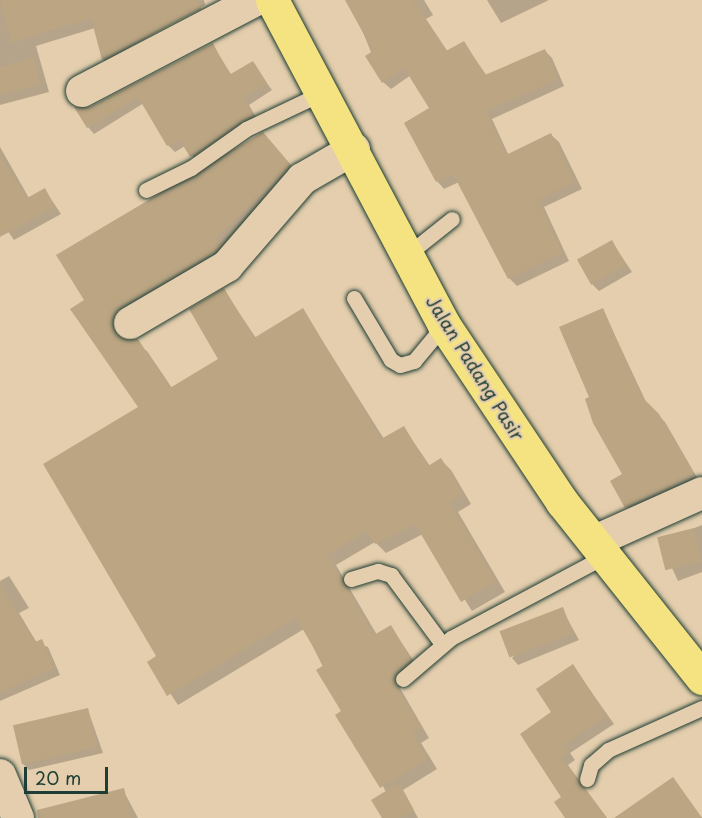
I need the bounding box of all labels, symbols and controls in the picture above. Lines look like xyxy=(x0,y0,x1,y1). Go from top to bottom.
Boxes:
street label: Jalan Padang Pasir xyxy=(422,291,528,445)
scale bar xyxy=(27,755,111,793)
text: 20 m xyxy=(35,764,81,791)

